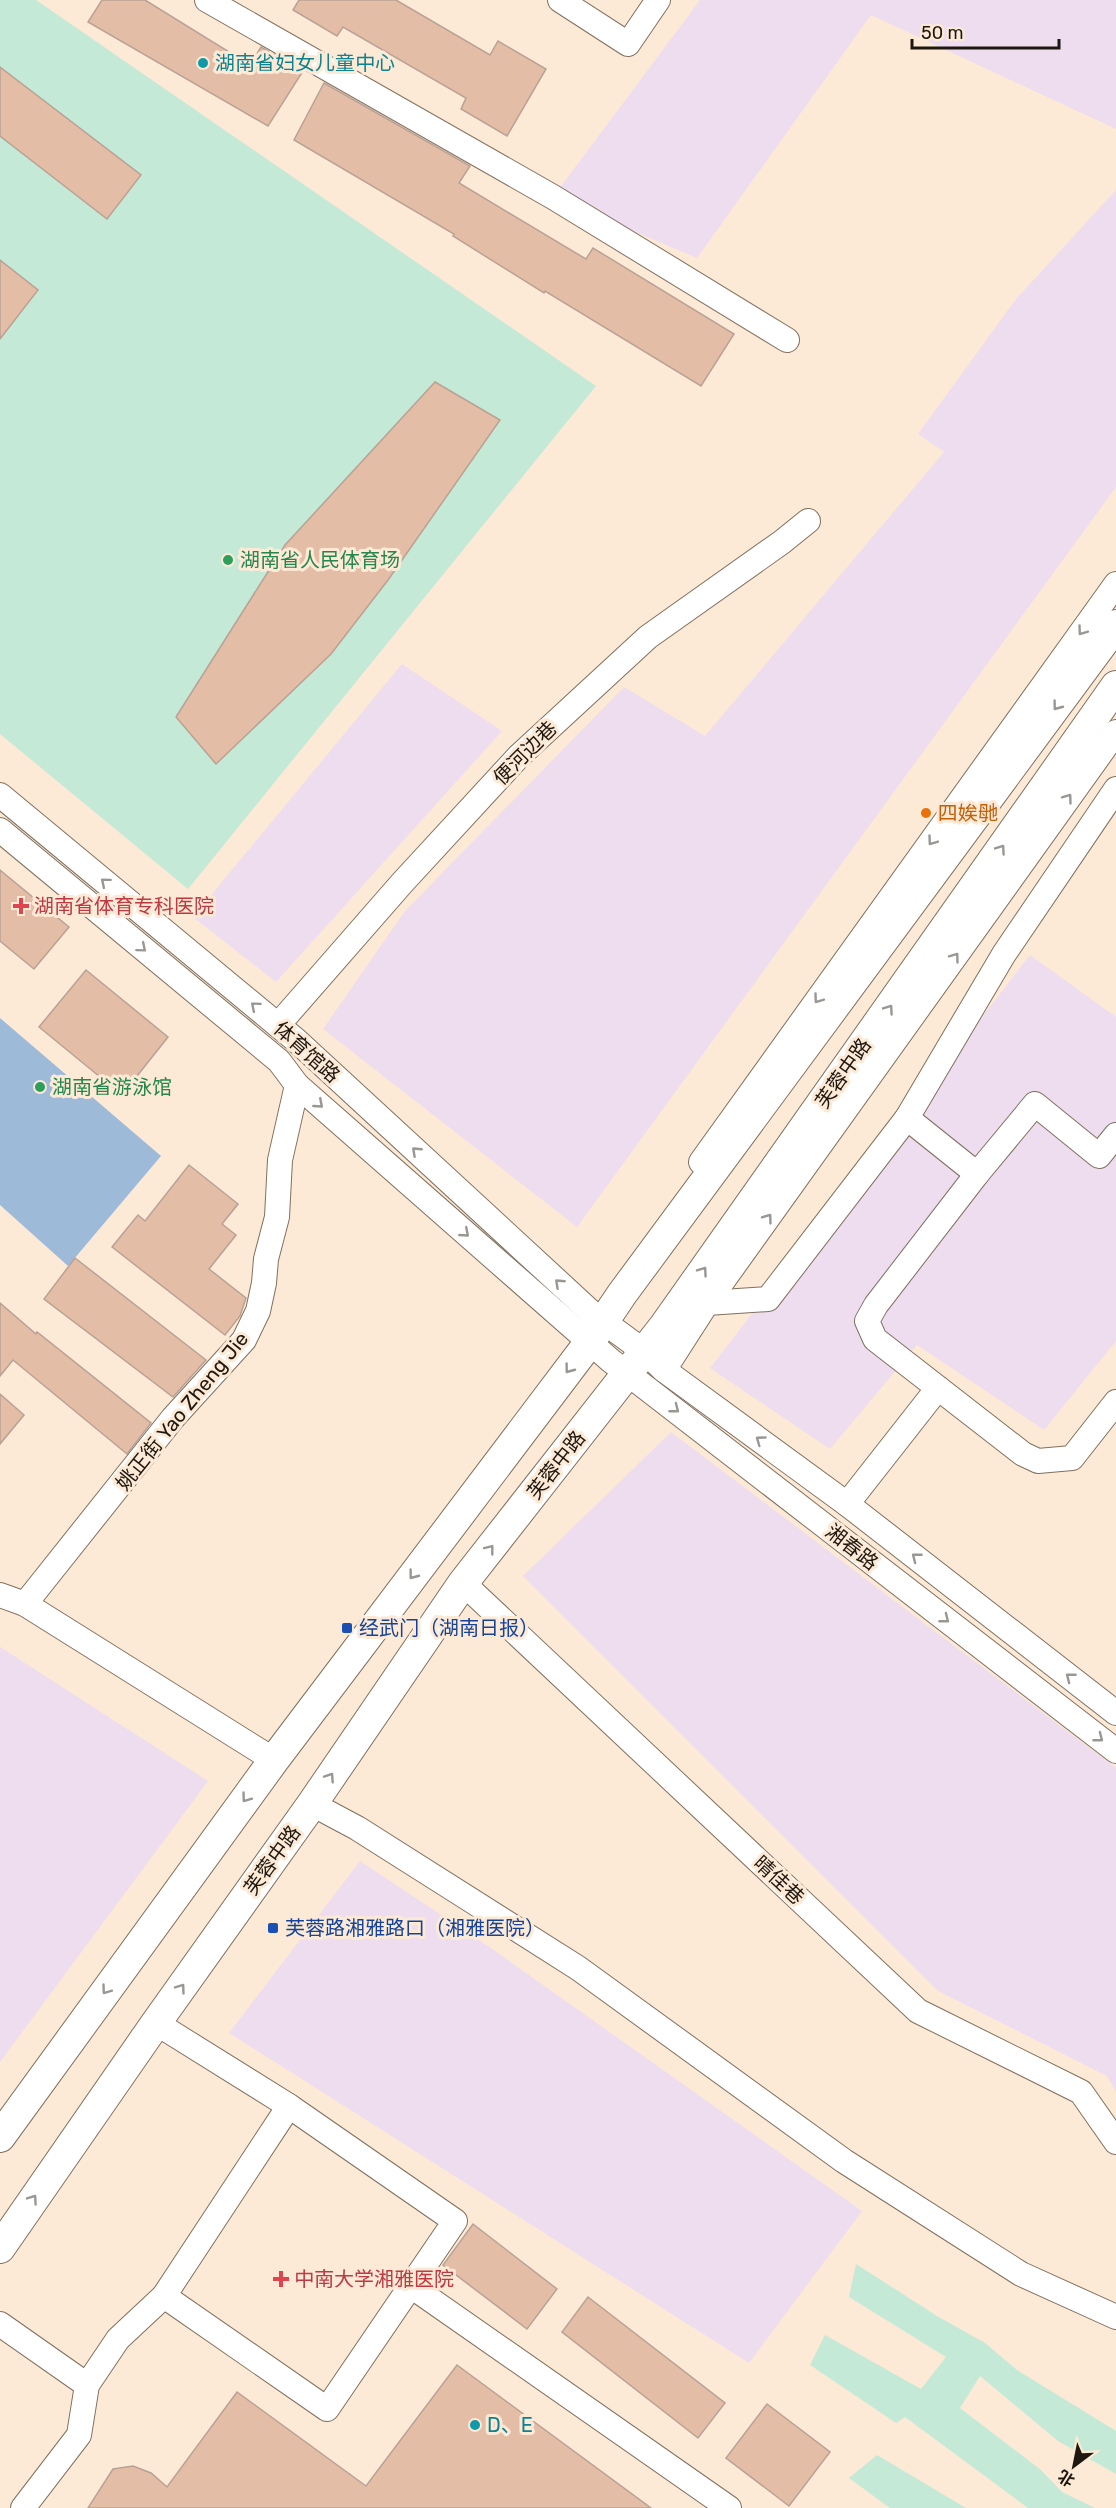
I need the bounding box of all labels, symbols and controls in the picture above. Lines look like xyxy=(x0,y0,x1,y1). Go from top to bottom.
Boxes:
scale bar xyxy=(912,12,1059,50)
text: 50 m xyxy=(921,22,964,44)
place label: 湖南省妇女儿童中心 xyxy=(215,51,395,75)
marker: 湖南省妇女儿童中心 xyxy=(196,56,210,70)
place label: 湖南省人民体育场 xyxy=(240,548,400,572)
marker: 湖南省人民体育场 xyxy=(221,553,235,567)
one-way arrow xyxy=(1078,625,1089,636)
one-way arrow xyxy=(1053,700,1064,711)
street label: 便河边巷 xyxy=(488,716,562,790)
one-way arrow xyxy=(1061,794,1072,805)
place label: 四娭毑 xyxy=(938,801,998,825)
marker: 四娭毑 xyxy=(919,806,933,820)
one-way arrow xyxy=(928,834,939,845)
one-way arrow xyxy=(994,845,1005,856)
one-way arrow xyxy=(101,878,112,889)
place label: 湖南省体育专科医院 xyxy=(34,894,214,918)
marker: 湖南省体育专科医院 xyxy=(12,897,30,915)
one-way arrow xyxy=(135,940,146,951)
one-way arrow xyxy=(948,952,959,963)
one-way arrow xyxy=(814,993,825,1004)
one-way arrow xyxy=(251,1003,262,1014)
one-way arrow xyxy=(881,1004,892,1015)
street label: 体育馆路 xyxy=(269,1016,345,1088)
street label: 芙蓉中路 xyxy=(810,1033,876,1113)
place label: 湖南省游泳馆 xyxy=(52,1075,172,1099)
marker: 湖南省游泳馆 xyxy=(33,1080,47,1094)
one-way arrow xyxy=(312,1097,323,1108)
one-way arrow xyxy=(412,1147,423,1158)
one-way arrow xyxy=(761,1213,772,1224)
one-way arrow xyxy=(458,1226,469,1237)
one-way arrow xyxy=(696,1266,707,1277)
one-way arrow xyxy=(556,1279,566,1290)
street label: 姚正街 Yao Zheng Jie xyxy=(111,1327,253,1495)
one-way arrow xyxy=(565,1363,576,1374)
one-way arrow xyxy=(668,1402,679,1413)
street label: 芙蓉中路 xyxy=(522,1426,590,1504)
one-way arrow xyxy=(755,1437,766,1448)
street label: 湘春路 xyxy=(821,1519,883,1575)
one-way arrow xyxy=(482,1545,493,1556)
one-way arrow xyxy=(911,1554,922,1565)
one-way arrow xyxy=(409,1569,420,1580)
one-way arrow xyxy=(938,1611,949,1622)
place label: 经武门（湖南日报） xyxy=(359,1616,539,1640)
marker: 经武门（湖南日报） xyxy=(340,1621,354,1635)
one-way arrow xyxy=(1065,1673,1076,1684)
one-way arrow xyxy=(1093,1731,1104,1742)
one-way arrow xyxy=(323,1773,334,1784)
one-way arrow xyxy=(242,1792,253,1803)
street label: 芙蓉中路 xyxy=(239,1821,305,1899)
street label: 晴佳巷 xyxy=(749,1851,809,1909)
place label: 芙蓉路湘雅路口（湘雅医院） xyxy=(285,1916,545,1940)
marker: 芙蓉路湘雅路口（湘雅医院） xyxy=(266,1921,280,1935)
one-way arrow xyxy=(174,1983,185,1994)
one-way arrow xyxy=(103,1984,114,1995)
one-way arrow xyxy=(26,2195,37,2206)
place label: 中南大学湘雅医院 xyxy=(294,2267,454,2291)
marker: 中南大学湘雅医院 xyxy=(272,2270,290,2288)
place label: D、E xyxy=(487,2413,533,2437)
marker: D、E xyxy=(468,2418,482,2432)
north arrow xyxy=(1044,2436,1104,2496)
text: 北 xyxy=(1054,2466,1078,2491)

